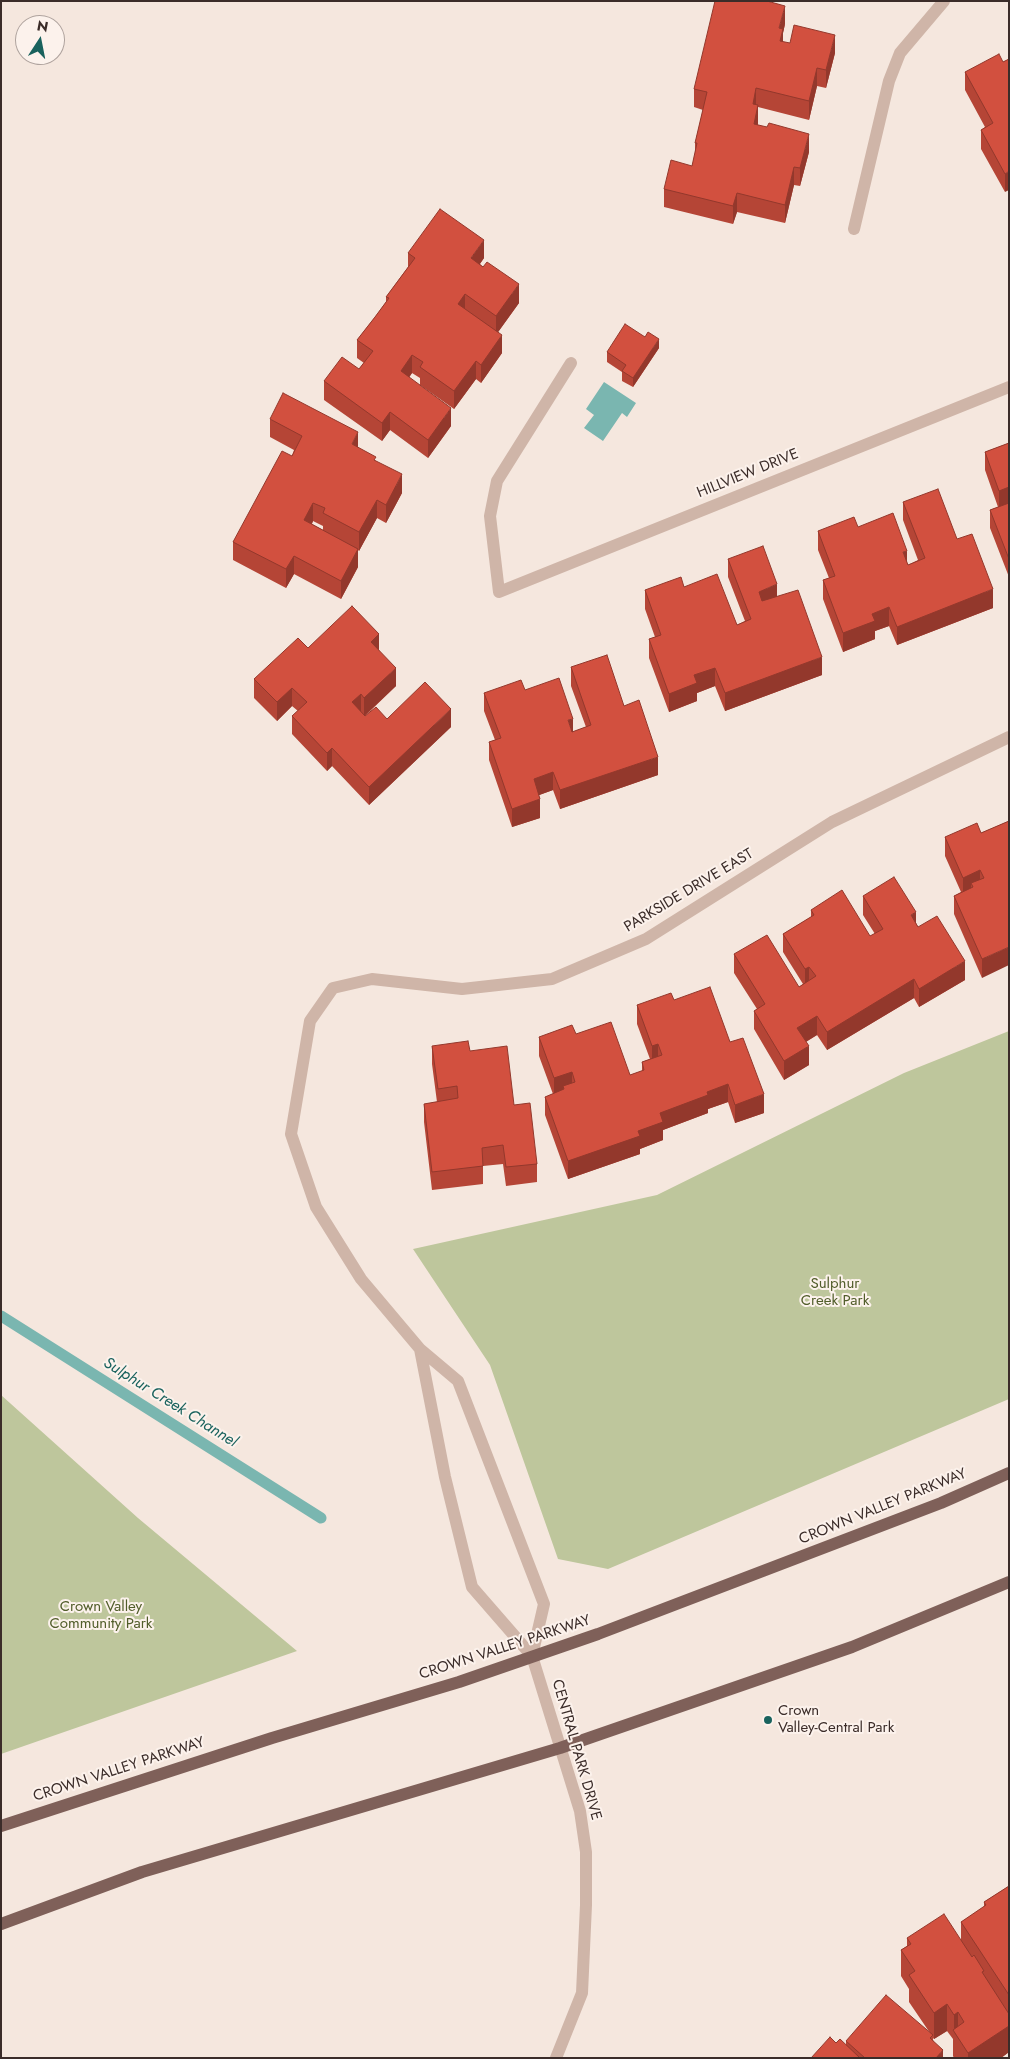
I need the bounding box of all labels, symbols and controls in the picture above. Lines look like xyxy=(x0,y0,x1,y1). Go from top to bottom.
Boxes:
north arrow xyxy=(15,15,65,65)
text: N xyxy=(35,15,50,37)
street label: HILLVIEW DRIVE xyxy=(695,445,801,503)
street label: PARKSIDE DRIVE EAST xyxy=(621,845,757,937)
park label: Sulphur Creek Park xyxy=(801,1275,869,1310)
water label: Sulphur Creek Channel xyxy=(99,1354,241,1452)
street label: CROWN VALLEY PARKWAY xyxy=(797,1465,969,1549)
park label: Crown Valley Community Park xyxy=(50,1598,152,1633)
street label: CROWN VALLEY PARKWAY xyxy=(417,1612,593,1684)
street label: CENTRAL PARK DRIVE xyxy=(547,1678,605,1822)
place label: Crown Valley-Central Park xyxy=(778,1702,894,1737)
marker: Crown Valley-Central Park xyxy=(762,1714,774,1726)
street label: CROWN VALLEY PARKWAY xyxy=(31,1734,207,1806)

